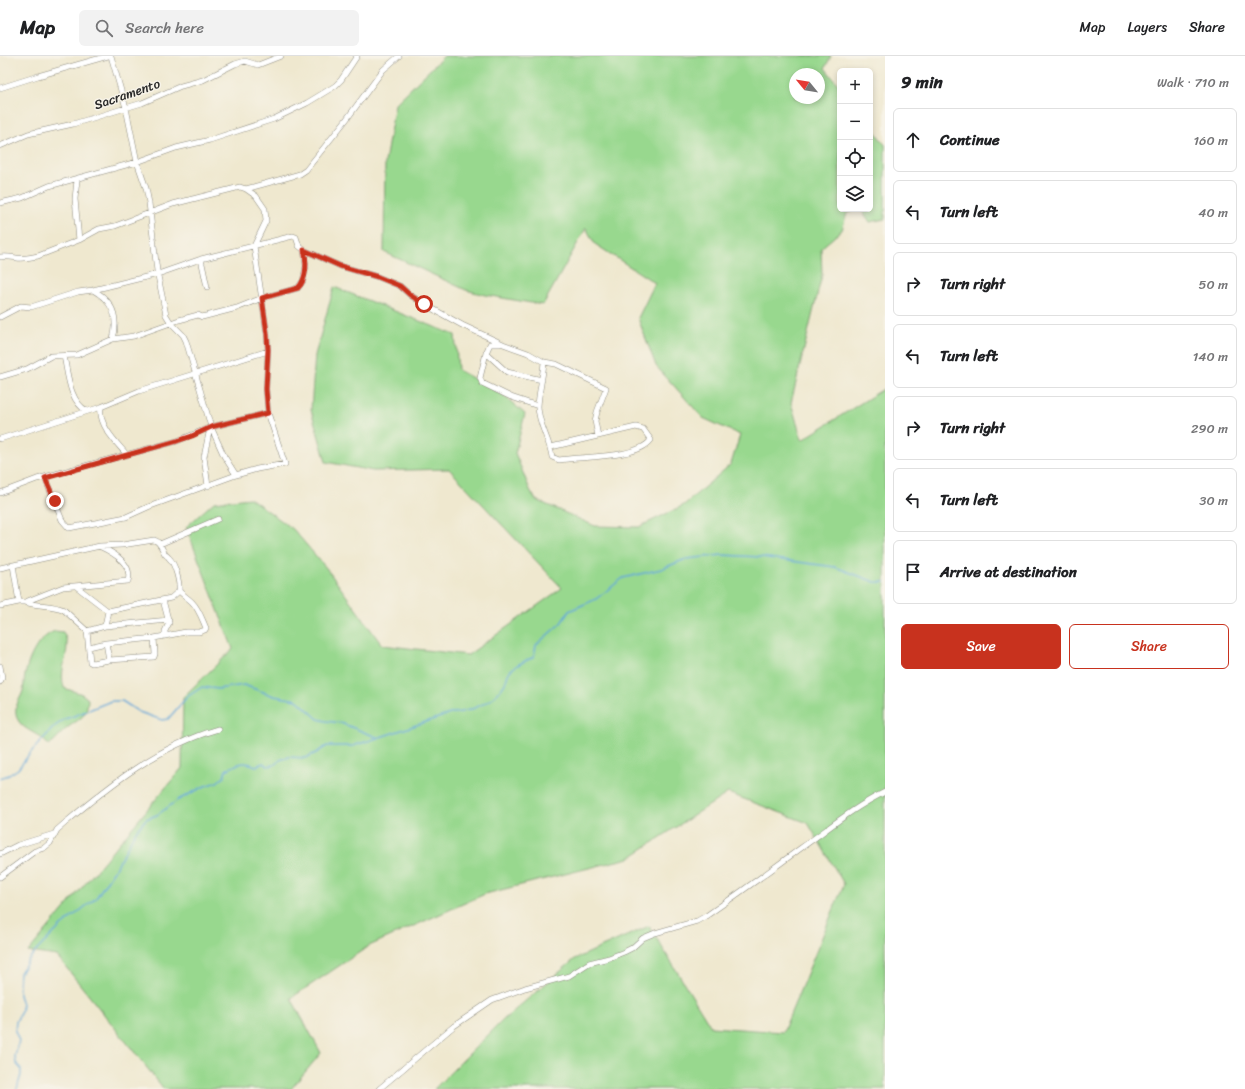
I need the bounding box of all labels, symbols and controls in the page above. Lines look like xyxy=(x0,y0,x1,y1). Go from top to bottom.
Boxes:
search box xyxy=(79,10,359,46)
text: Map xyxy=(20,11,55,44)
text: Search here xyxy=(125,15,204,41)
text: Map xyxy=(1080,15,1105,40)
text: Layers xyxy=(1127,15,1167,40)
text: Share xyxy=(1189,15,1225,40)
icon: search xyxy=(93,17,115,39)
text: 9 min xyxy=(901,67,943,97)
north arrow xyxy=(789,68,825,104)
map controls xyxy=(837,68,873,212)
button: + xyxy=(837,68,873,104)
text: Walk · 710 m xyxy=(1157,71,1229,94)
street label: Sacramento xyxy=(91,72,164,116)
button: − xyxy=(837,104,873,140)
text: Continue xyxy=(940,127,1000,153)
icon: ahead xyxy=(902,129,924,151)
text: 160 m xyxy=(1193,129,1228,152)
button: locate xyxy=(837,140,873,176)
button: layers xyxy=(837,176,873,212)
text: Turn left xyxy=(940,199,998,225)
icon: left xyxy=(902,201,924,223)
text: 40 m xyxy=(1198,201,1228,224)
text: Turn right xyxy=(940,271,1005,297)
icon: right xyxy=(902,273,924,295)
text: 50 m xyxy=(1198,273,1228,296)
route start xyxy=(415,295,433,313)
text: Turn left xyxy=(940,343,998,369)
icon: left xyxy=(902,345,924,367)
text: 140 m xyxy=(1193,345,1228,368)
text: Turn right xyxy=(940,415,1005,441)
icon: right xyxy=(902,417,924,439)
text: 290 m xyxy=(1191,417,1228,440)
text: Turn left xyxy=(940,487,998,513)
icon: left xyxy=(902,489,924,511)
text: 30 m xyxy=(1199,489,1228,512)
route end xyxy=(46,492,64,510)
text: Arrive at destination xyxy=(940,559,1077,585)
icon: arrive xyxy=(902,561,924,583)
button: Save xyxy=(901,624,1061,669)
button: Share xyxy=(1069,624,1229,669)

